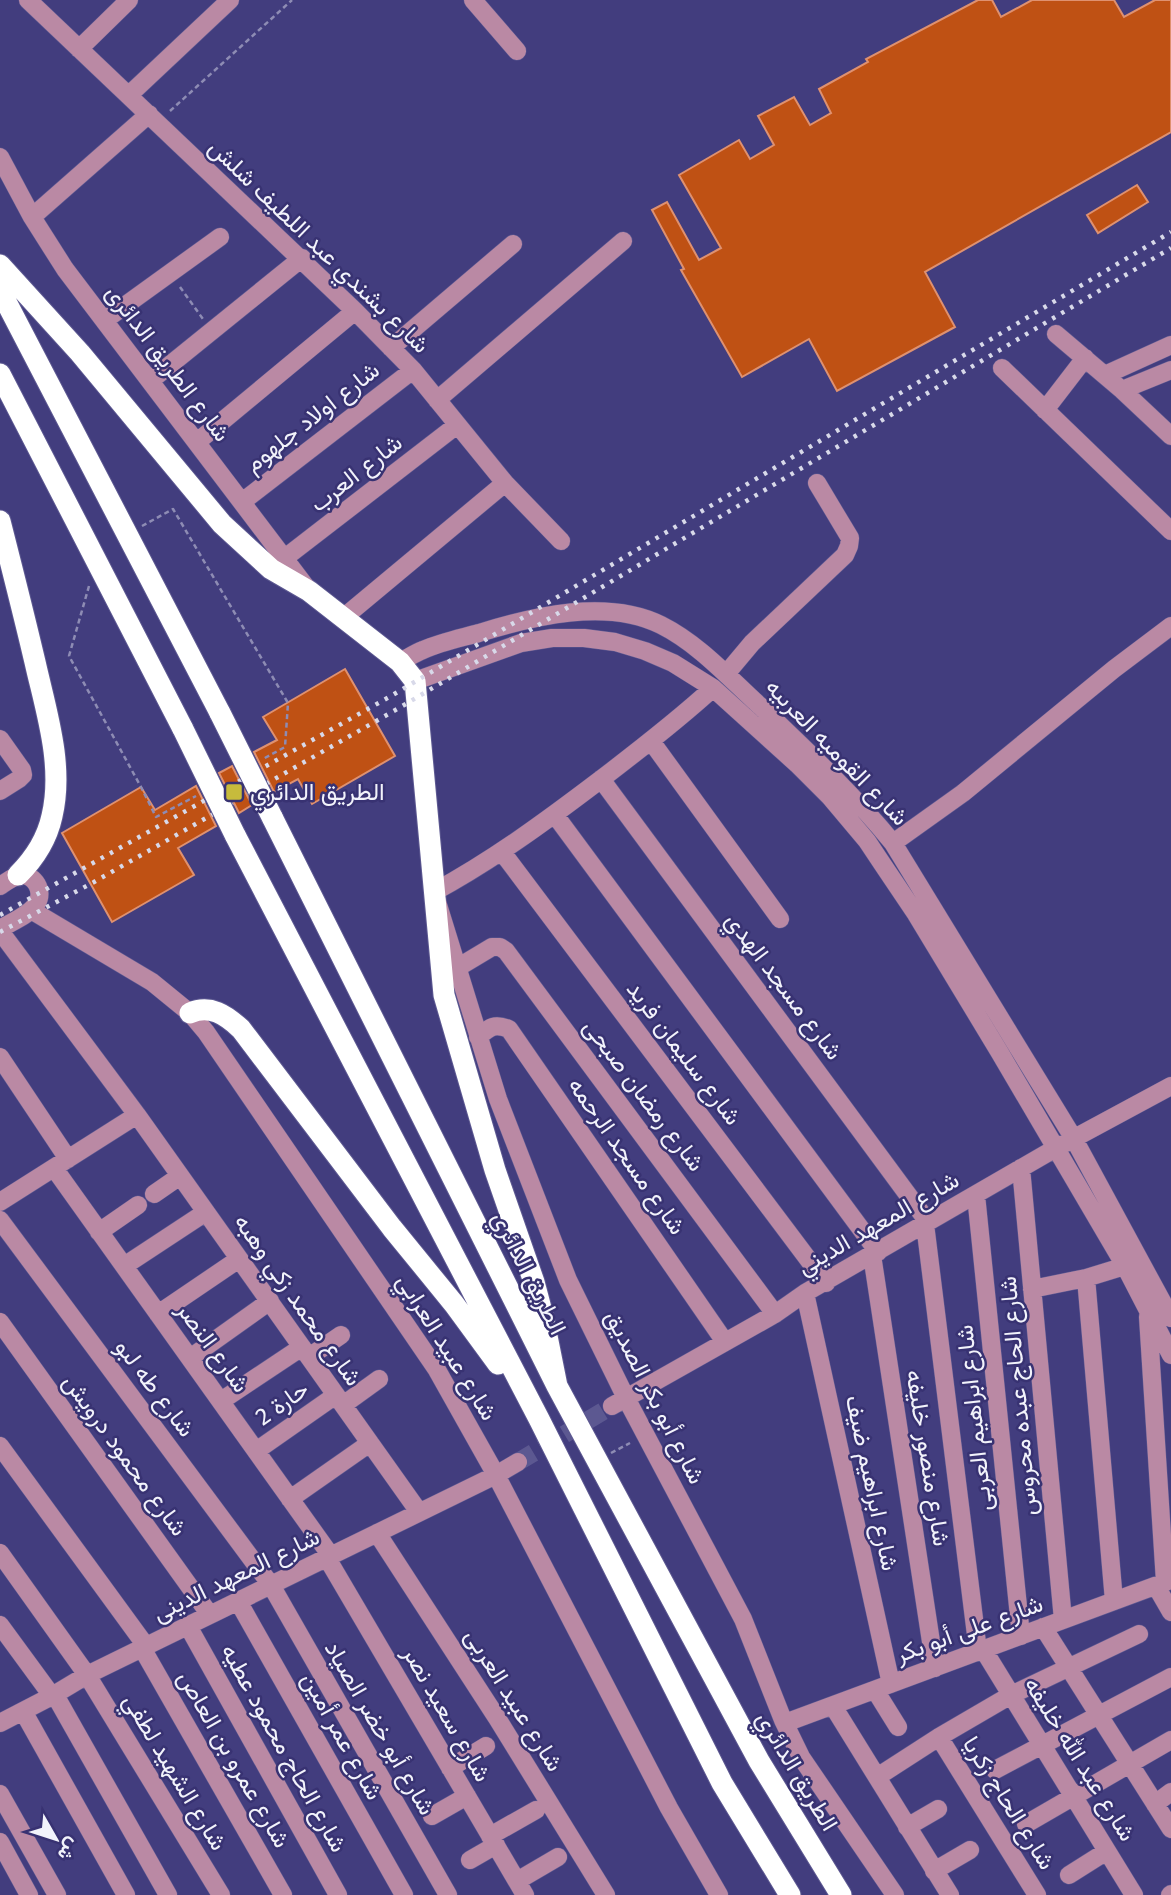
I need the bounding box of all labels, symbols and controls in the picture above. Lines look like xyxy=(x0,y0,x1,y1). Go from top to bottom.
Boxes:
street label: شارع بشندي عبد اللطيف شلش xyxy=(199,133,435,362)
street label: شارع الطريق الدائرى xyxy=(98,279,236,448)
street label: شارع اولاد جلهوم xyxy=(239,356,386,480)
street label: شارع العرب xyxy=(304,428,409,519)
street label: شارع القوميه العربيه xyxy=(758,673,914,833)
place label: الطريق الدائري xyxy=(250,778,385,811)
marker: الطريق الدائري xyxy=(224,782,244,802)
street label: شارع مسجد الهدي xyxy=(715,907,849,1068)
street label: شارع سليمان فريد xyxy=(619,975,747,1132)
street label: شارع رمضان صبحى xyxy=(576,1013,710,1178)
street label: شارع مسجد الرحمه xyxy=(561,1072,692,1241)
street label: شارع المعهد الديني xyxy=(792,1165,966,1285)
street label: الطريق الدائري xyxy=(482,1207,572,1342)
street label: شارع محمد زكي وهبه xyxy=(224,1209,368,1394)
street label: شارع عبيد العرابي xyxy=(386,1269,503,1428)
street label: شارع الحاج عبده محروس xyxy=(994,1275,1044,1517)
street label: شارع النصر xyxy=(169,1295,255,1399)
street label: شارع أبو بكر الصديق xyxy=(597,1305,711,1489)
street label: شارع ابراهيم العربى xyxy=(950,1323,1000,1513)
street label: شارع طه لبو xyxy=(108,1334,201,1444)
street label: شارع منصور خليفه xyxy=(898,1368,956,1549)
street label: شارع محمود درويش xyxy=(55,1369,193,1543)
street label: حارة 2 xyxy=(250,1375,314,1432)
street label: شارع ابراهيم ضيف xyxy=(838,1393,904,1574)
street label: شارع المعهد الدينى xyxy=(148,1523,325,1629)
street label: شارع على أبو بكر xyxy=(890,1589,1047,1671)
street label: شارع عبيد العربى xyxy=(457,1623,569,1778)
street label: شارع أبو خضر الصياد xyxy=(317,1636,441,1821)
street label: شارع الحاج محمود عطيه xyxy=(213,1639,353,1858)
street label: شارع سعيد نصر xyxy=(395,1640,497,1788)
street label: شارع عمرو بن العاص xyxy=(170,1665,296,1854)
street label: شارع عمر أمين xyxy=(294,1667,389,1806)
street label: شارع عبد الله خليفه xyxy=(1017,1672,1142,1847)
street label: شارع الشهيد لطفي xyxy=(113,1689,233,1858)
street label: الطريق الدائري xyxy=(746,1706,844,1839)
street label: شارع الحاج زكريا xyxy=(955,1731,1061,1876)
north arrow xyxy=(21,1804,91,1874)
text: ش xyxy=(53,1833,85,1866)

